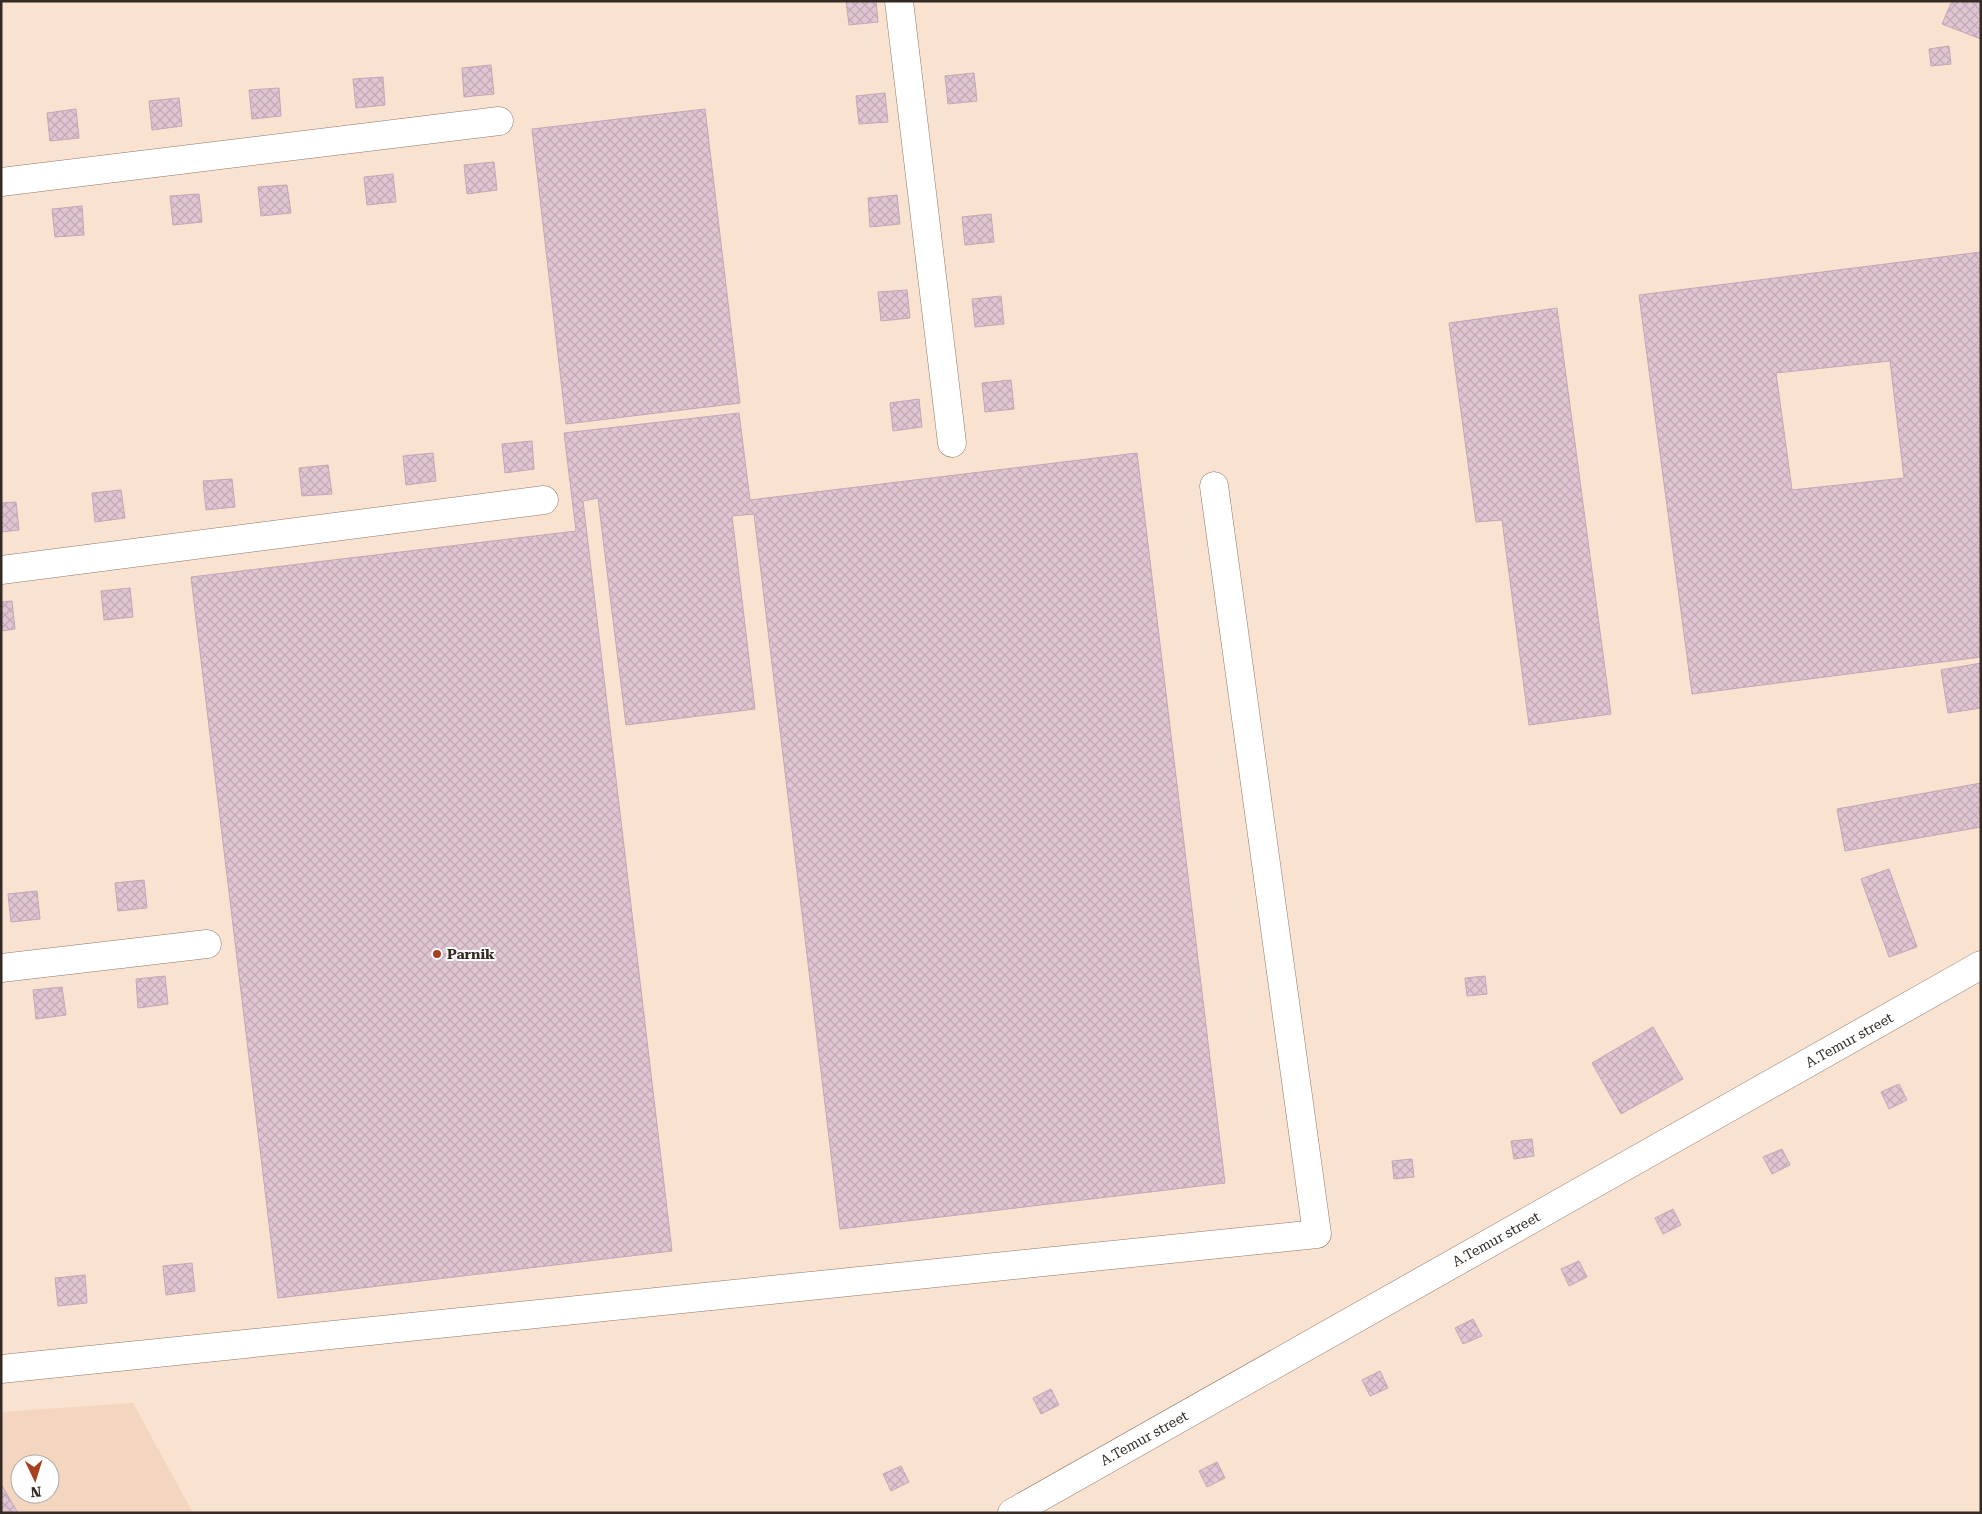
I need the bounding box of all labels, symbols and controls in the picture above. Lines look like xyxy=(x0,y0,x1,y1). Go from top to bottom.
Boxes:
place label: Parnik xyxy=(447,946,495,962)
marker: Parnik xyxy=(431,948,443,960)
street label: A.Temur street xyxy=(1802,1009,1896,1071)
street label: A.Temur street xyxy=(1449,1208,1543,1270)
street label: A.Temur street xyxy=(1097,1407,1191,1469)
north arrow xyxy=(10,1454,60,1504)
text: N xyxy=(30,1484,42,1500)

